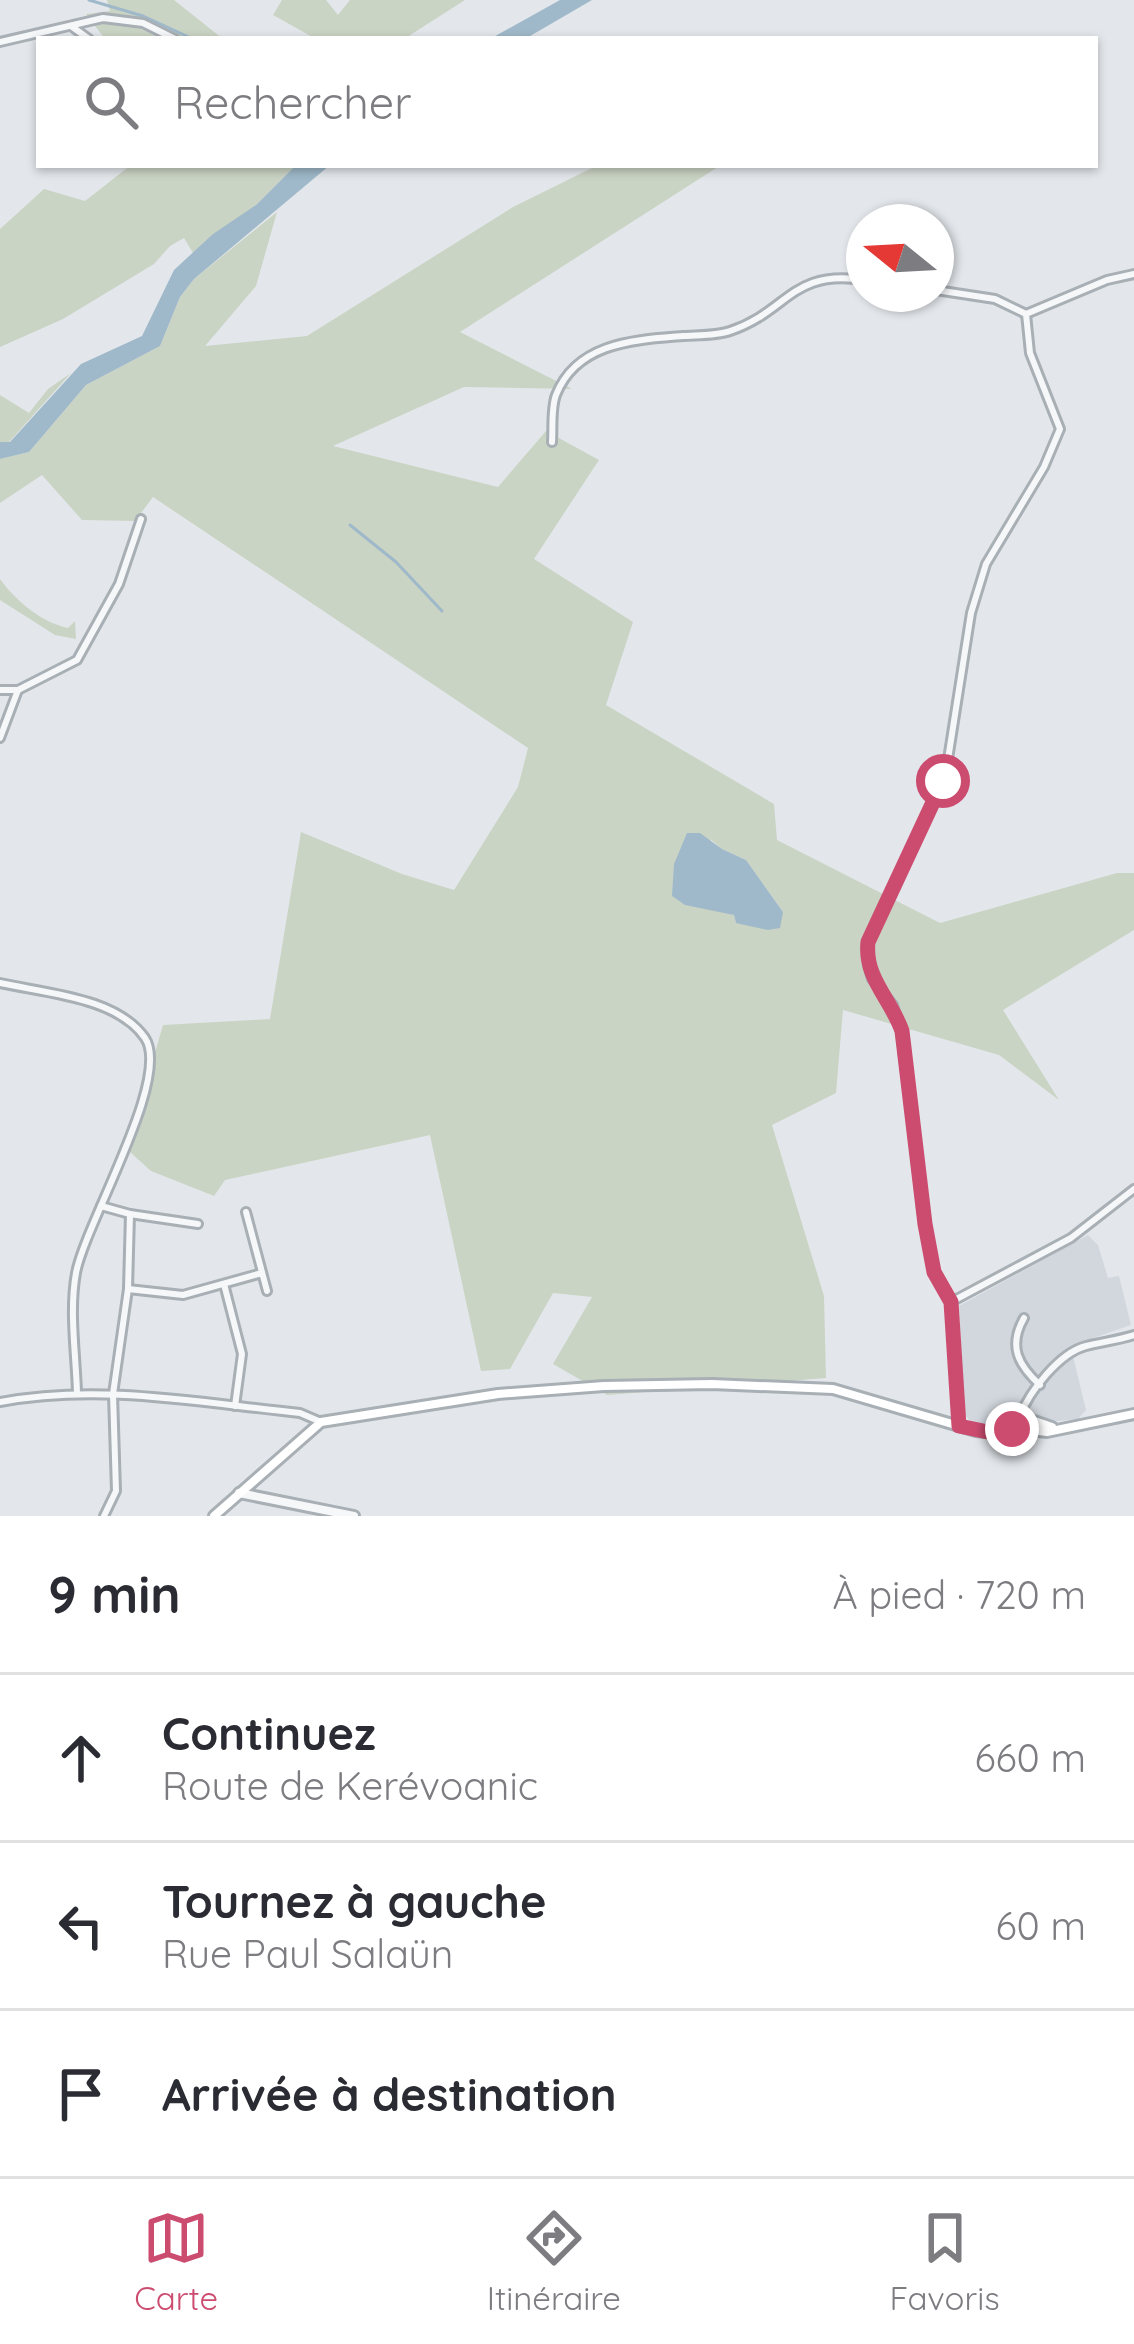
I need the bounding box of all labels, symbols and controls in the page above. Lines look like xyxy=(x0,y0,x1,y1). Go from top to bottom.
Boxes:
search box xyxy=(36,36,1098,168)
icon: search xyxy=(78,69,144,135)
text: Rechercher xyxy=(174,74,412,130)
north arrow xyxy=(846,204,954,312)
route start xyxy=(916,754,970,808)
route end xyxy=(985,1402,1039,1456)
text: 9 min xyxy=(48,1562,181,1626)
text: À pied · 720 m xyxy=(833,1570,1086,1619)
text: Continuez xyxy=(162,1705,376,1761)
icon: ahead xyxy=(48,1725,114,1791)
text: 660 m xyxy=(975,1733,1086,1782)
text: Route de Kerévoanic xyxy=(162,1761,538,1810)
text: Tournez à gauche xyxy=(162,1873,546,1929)
icon: left xyxy=(48,1893,114,1959)
text: 60 m xyxy=(996,1901,1086,1950)
text: Rue Paul Salaün xyxy=(162,1929,453,1978)
icon: arrive xyxy=(48,2061,114,2127)
text: Arrivée à destination xyxy=(162,2066,617,2122)
tab: Carte xyxy=(134,2205,218,2318)
tab: Itinéraire xyxy=(487,2205,621,2318)
tab: Favoris xyxy=(890,2205,1000,2318)

